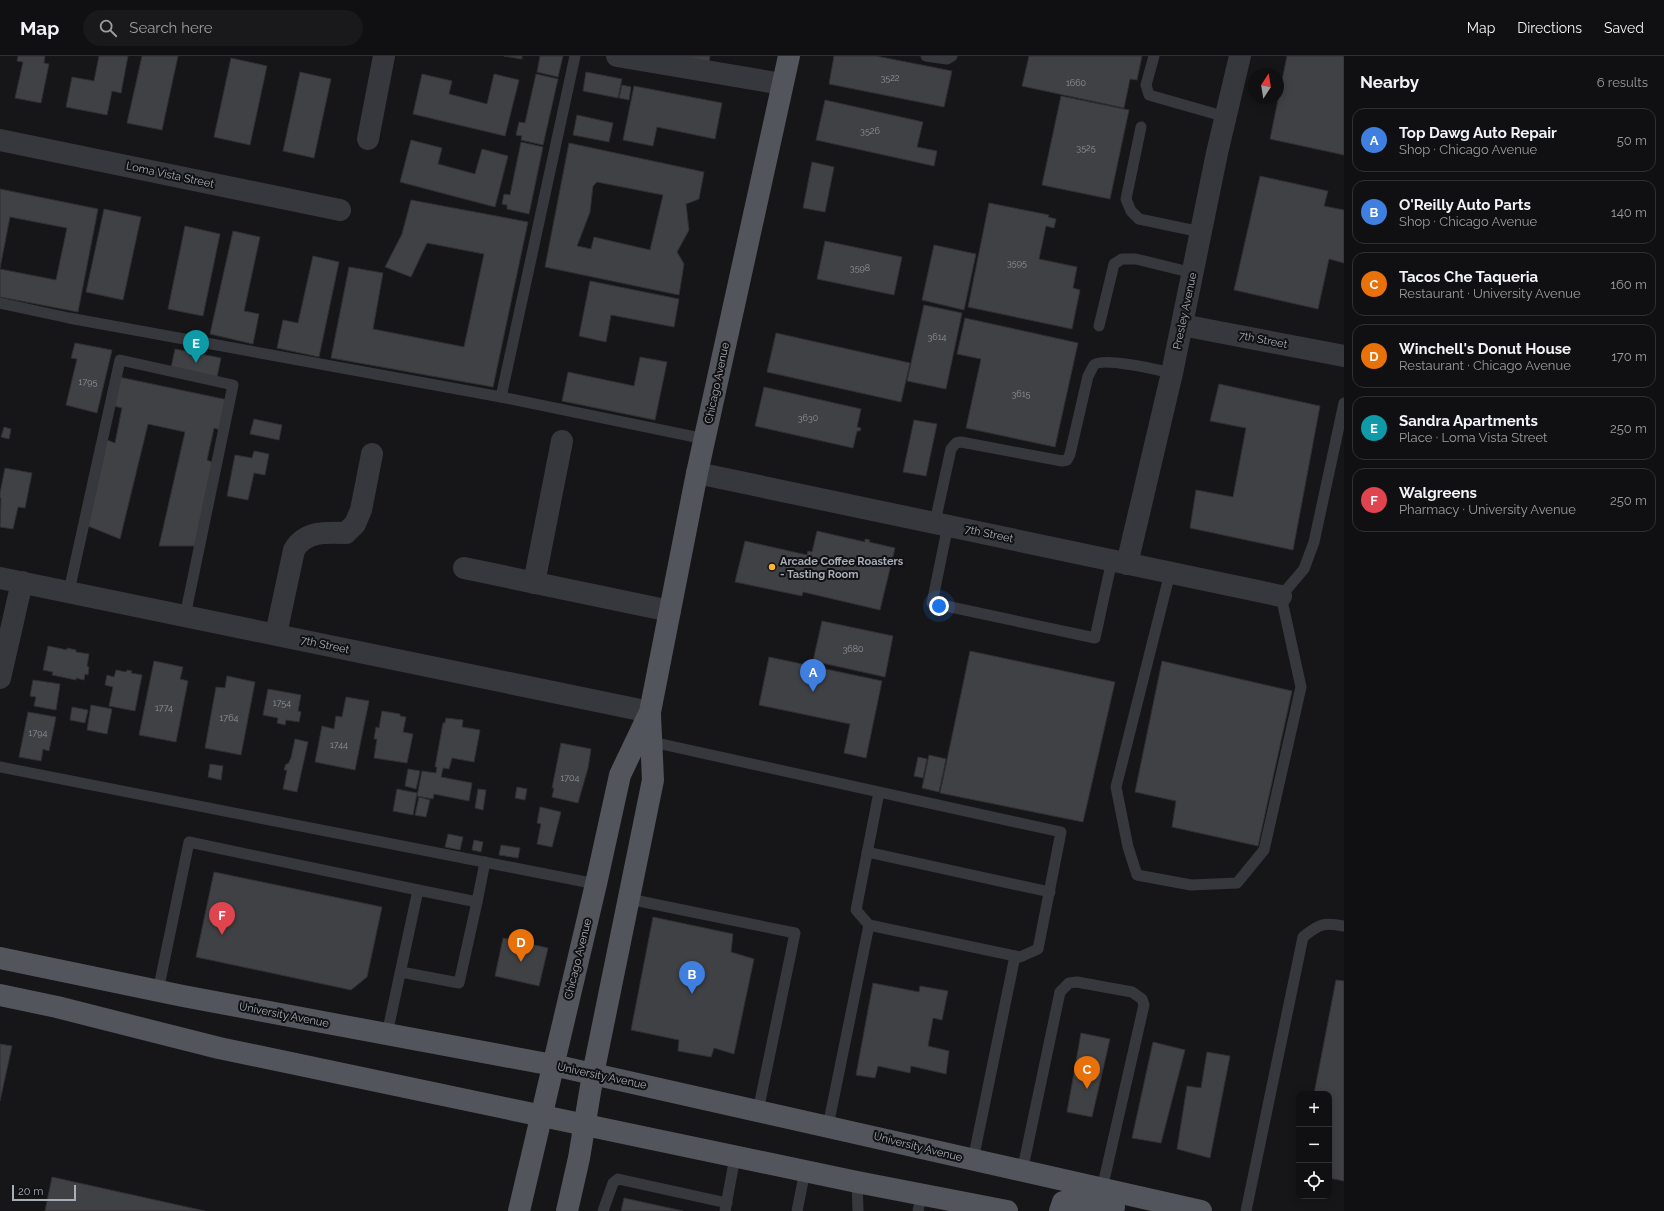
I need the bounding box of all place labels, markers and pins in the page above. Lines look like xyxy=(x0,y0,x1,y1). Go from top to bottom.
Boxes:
pin: E xyxy=(183,330,209,363)
place label: Arcade Coffee Roasters - Tasting Room xyxy=(780,555,904,581)
marker: Arcade Coffee Roasters - Tasting Room xyxy=(767,562,777,572)
pin: A xyxy=(800,659,826,692)
pin: F xyxy=(209,902,235,935)
pin: D xyxy=(508,929,534,962)
pin: B xyxy=(679,961,705,994)
pin: C xyxy=(1074,1056,1100,1089)

